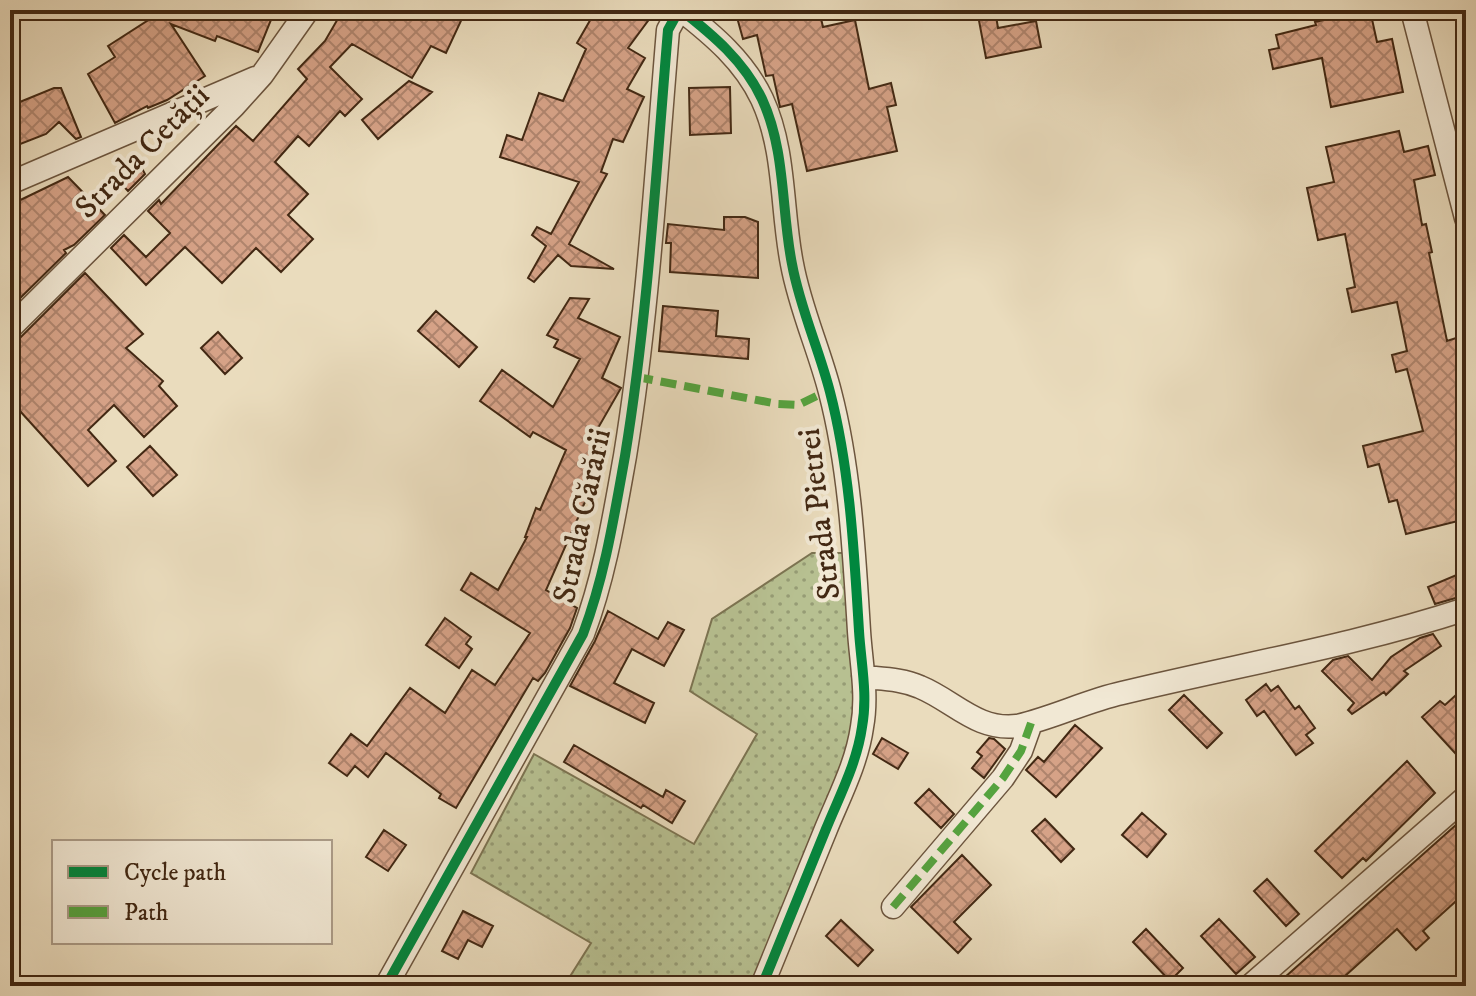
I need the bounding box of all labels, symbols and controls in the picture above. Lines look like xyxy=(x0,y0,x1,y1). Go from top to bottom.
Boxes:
street label: Strada Cetății xyxy=(67,76,219,228)
street label: Strada Cărării xyxy=(545,425,621,607)
street label: Strada Pietrei xyxy=(790,426,850,602)
legend xyxy=(52,840,332,944)
text: Cycle path xyxy=(124,858,226,888)
text: Path xyxy=(124,898,169,928)

